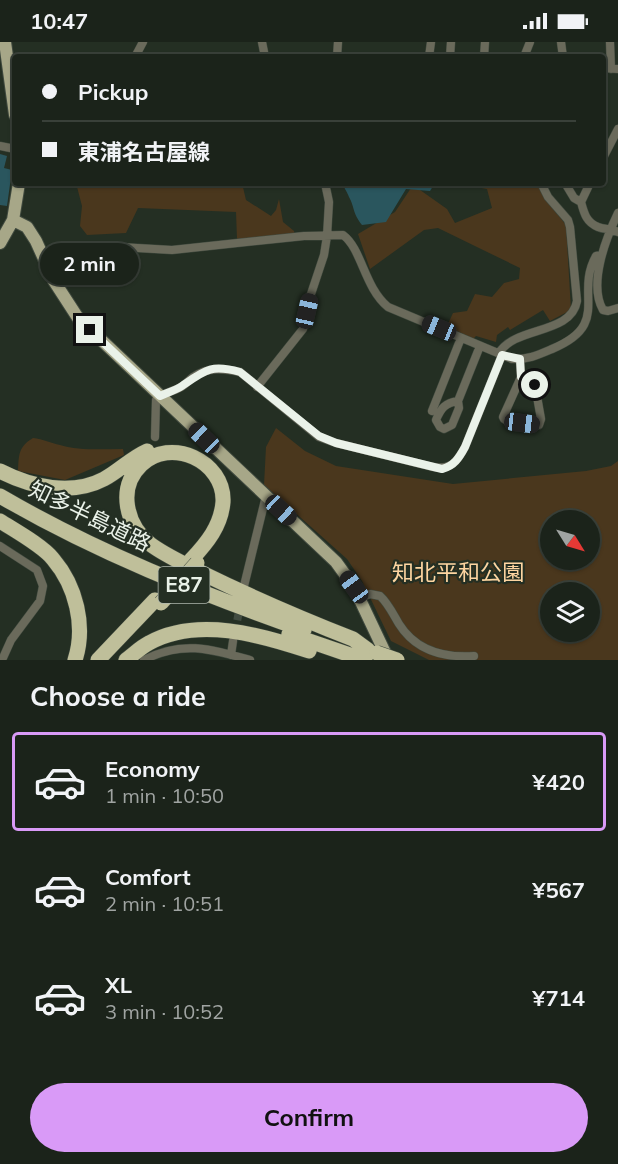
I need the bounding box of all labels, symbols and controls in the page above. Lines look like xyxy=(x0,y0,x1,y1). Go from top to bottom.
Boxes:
text: 10:47 xyxy=(30,7,88,35)
text: Pickup xyxy=(78,78,148,106)
text: 東浦名古屋線 xyxy=(78,138,210,166)
callout: 2 min xyxy=(40,243,140,285)
text: 2 min xyxy=(63,251,116,276)
car xyxy=(294,291,320,331)
car xyxy=(419,313,459,343)
route end xyxy=(76,316,103,343)
route start xyxy=(521,371,548,398)
car xyxy=(503,412,541,434)
car xyxy=(185,419,223,457)
street label: 知多半島道路 xyxy=(25,474,155,558)
car xyxy=(262,491,300,529)
north arrow xyxy=(540,510,600,570)
map controls xyxy=(540,510,600,642)
park label: 知北平和公園 xyxy=(392,558,524,586)
road number: E87 xyxy=(158,567,210,603)
car xyxy=(336,567,372,607)
button: layers xyxy=(540,582,600,642)
text: Choose a ride xyxy=(30,679,206,713)
icon: car xyxy=(33,755,87,809)
text: Economy xyxy=(105,755,200,783)
text: ¥420 xyxy=(532,768,585,796)
text: 1 min · 10:50 xyxy=(105,783,224,808)
icon: car xyxy=(33,863,87,917)
text: Comfort xyxy=(105,863,191,891)
text: ¥567 xyxy=(532,876,585,904)
text: 2 min · 10:51 xyxy=(105,891,224,916)
icon: car xyxy=(33,971,87,1025)
text: XL xyxy=(105,971,132,999)
text: ¥714 xyxy=(532,984,585,1012)
text: 3 min · 10:52 xyxy=(105,999,224,1024)
button: Confirm xyxy=(30,1083,588,1152)

